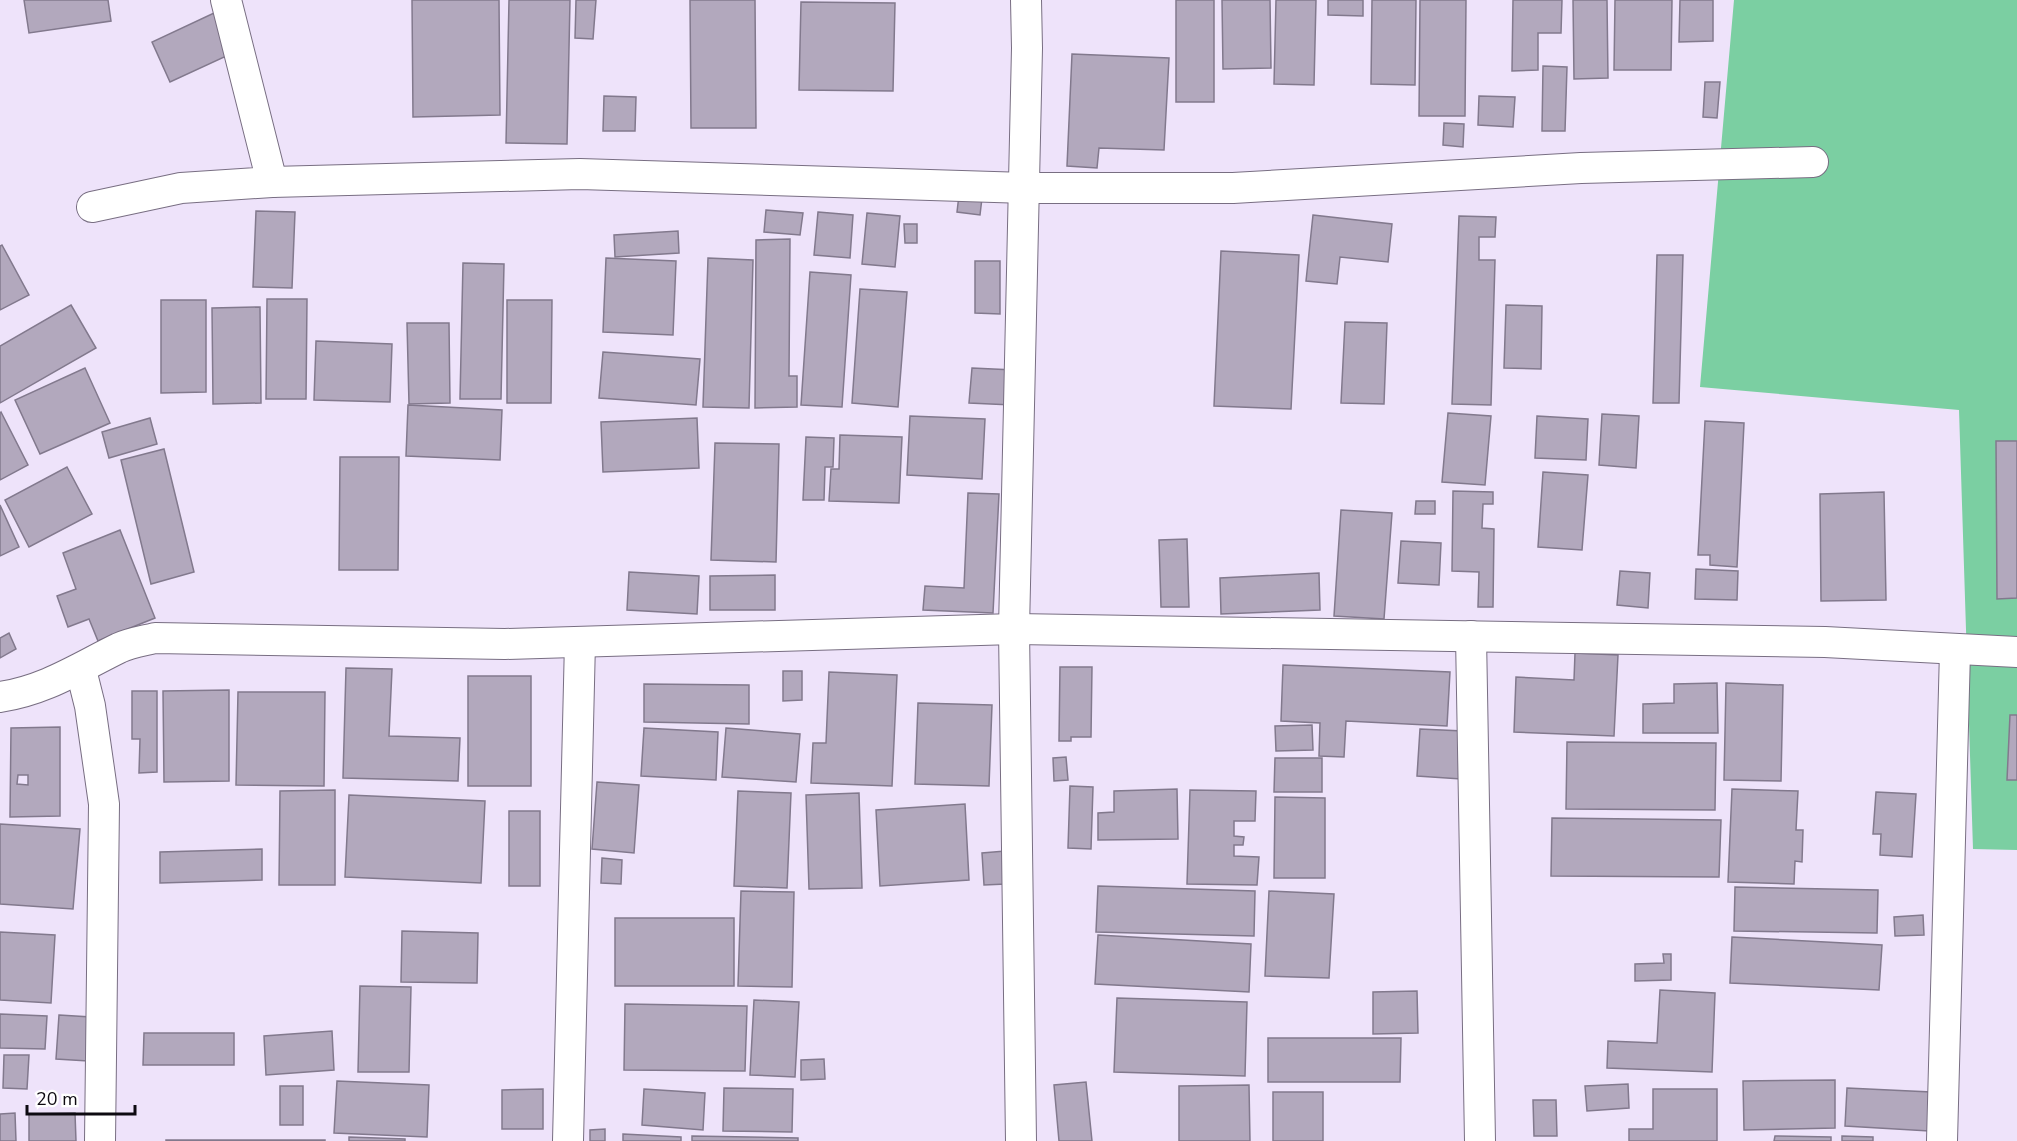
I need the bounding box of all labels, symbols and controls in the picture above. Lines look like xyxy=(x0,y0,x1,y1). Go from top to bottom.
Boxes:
scale bar xyxy=(27,1078,135,1116)
text: 20 m xyxy=(36,1087,78,1111)

